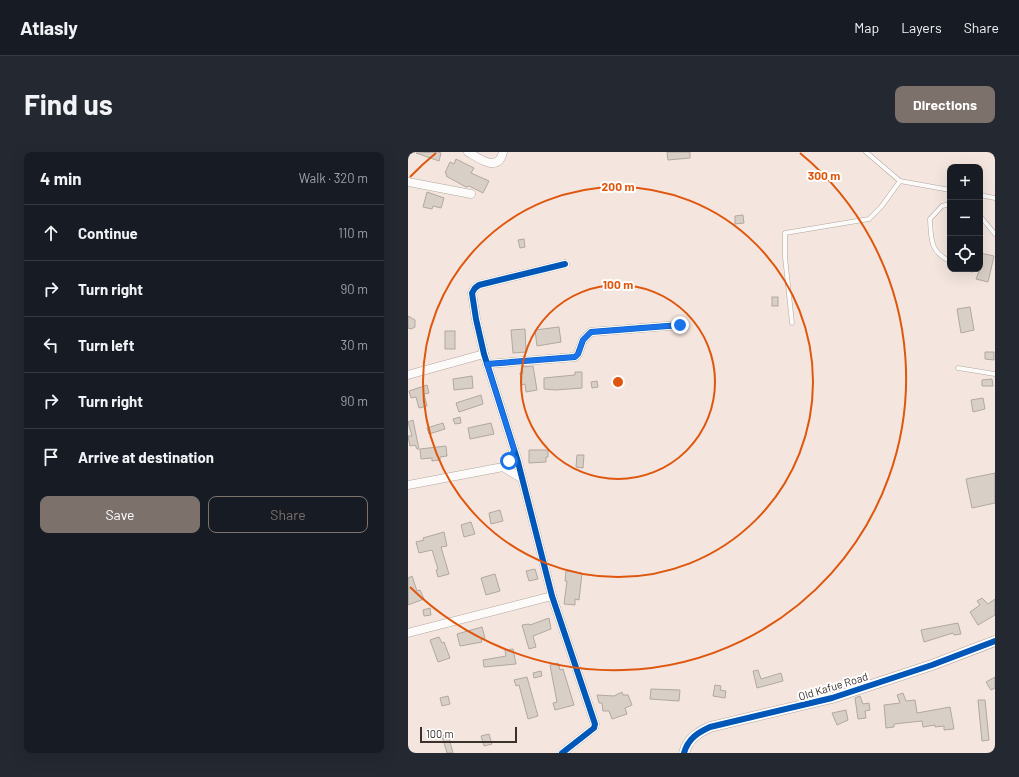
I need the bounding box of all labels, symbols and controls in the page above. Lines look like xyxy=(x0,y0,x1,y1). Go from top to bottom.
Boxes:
text: Atlasly xyxy=(20,16,78,39)
text: Map xyxy=(854,19,879,36)
text: Layers xyxy=(901,19,942,36)
text: Share xyxy=(964,19,999,36)
button: Directions xyxy=(895,86,995,123)
text: Find us xyxy=(24,87,113,121)
map controls xyxy=(947,164,983,272)
button: + xyxy=(947,164,983,200)
text: 4 min xyxy=(40,168,82,188)
text: 300 m xyxy=(808,168,840,182)
text: Walk · 320 m xyxy=(299,170,368,186)
text: 200 m xyxy=(602,179,634,193)
button: − xyxy=(947,200,983,236)
icon: ahead xyxy=(40,222,62,244)
text: Continue xyxy=(78,224,138,242)
text: 110 m xyxy=(338,225,368,241)
button: locate xyxy=(947,236,983,272)
text: 100 m xyxy=(603,277,633,291)
icon: right xyxy=(40,278,62,300)
text: Turn right xyxy=(78,280,143,298)
text: 90 m xyxy=(341,281,368,297)
route end xyxy=(671,316,689,334)
icon: left xyxy=(40,334,62,356)
text: Turn left xyxy=(78,336,134,354)
text: 30 m xyxy=(341,337,368,353)
centre of rings xyxy=(611,375,625,389)
icon: right xyxy=(40,390,62,412)
text: Turn right xyxy=(78,392,143,410)
text: 90 m xyxy=(341,393,368,409)
icon: arrive xyxy=(40,446,62,468)
text: Arrive at destination xyxy=(78,448,214,466)
route start xyxy=(500,452,518,470)
button: Save xyxy=(40,496,200,533)
button: Share xyxy=(208,496,368,533)
street label: Old Kafue Road xyxy=(797,669,869,703)
scale bar xyxy=(420,725,517,744)
text: 100 m xyxy=(426,727,454,740)

